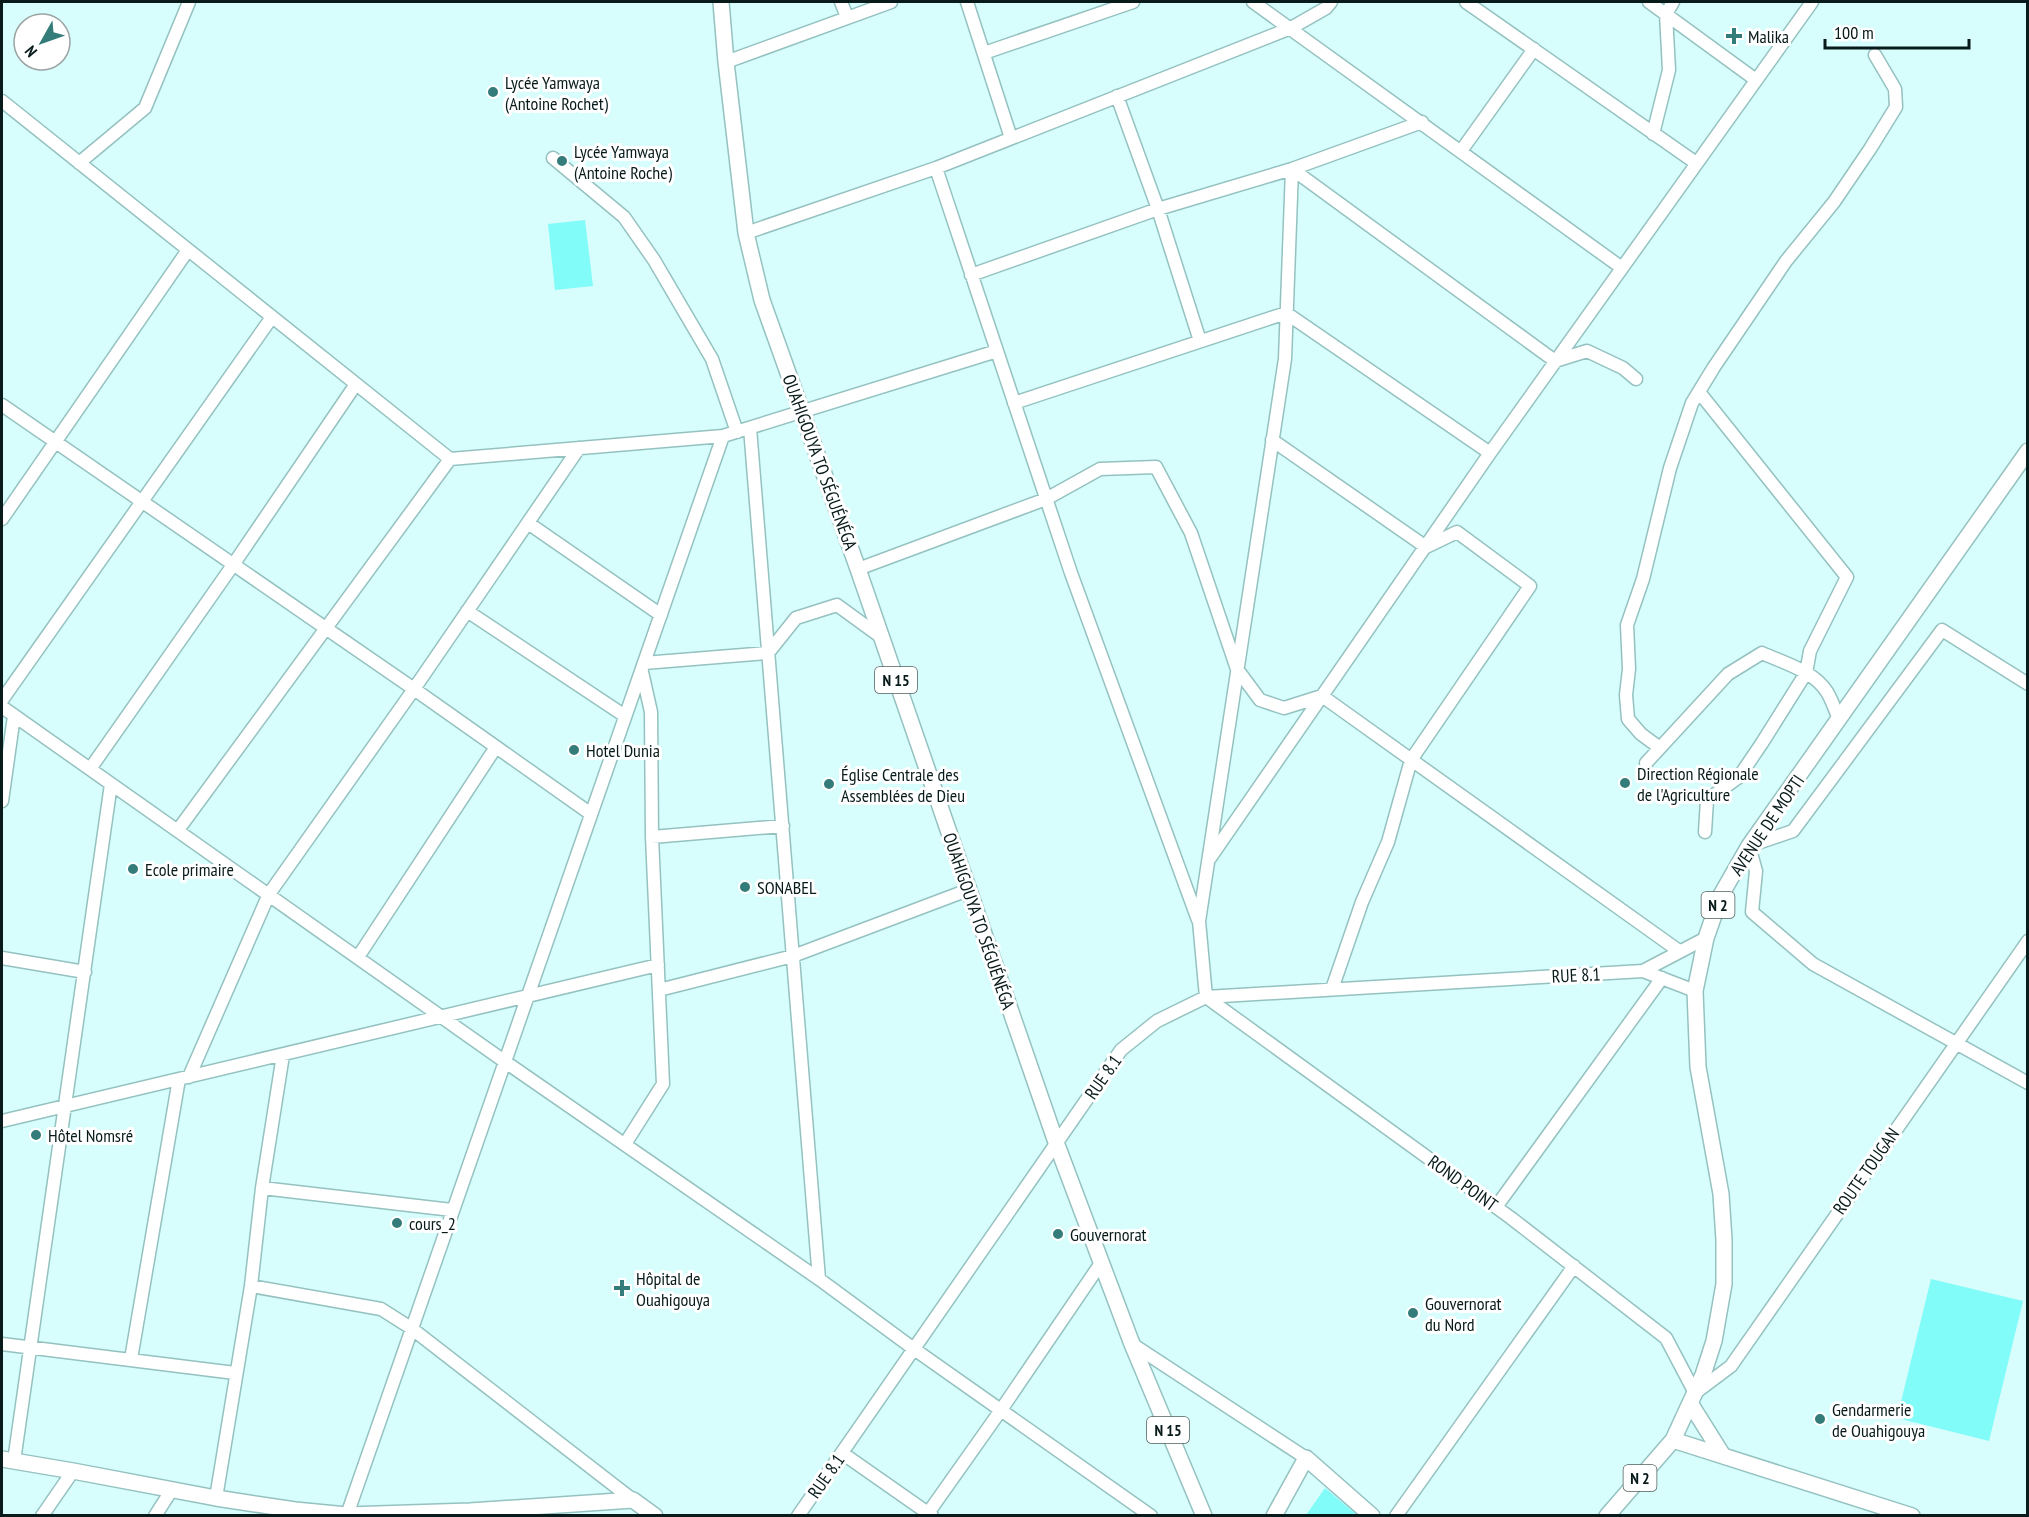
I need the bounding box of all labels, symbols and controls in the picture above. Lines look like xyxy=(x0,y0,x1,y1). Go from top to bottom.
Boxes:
north arrow xyxy=(12,12,72,72)
scale bar xyxy=(1825,12,1969,50)
text: 100 m xyxy=(1834,21,1874,44)
place label: Malika xyxy=(1748,25,1789,48)
marker: Malika xyxy=(1725,27,1743,45)
text: N xyxy=(20,42,41,61)
place label: Lycée Yamwaya (Antoine Rochet) xyxy=(505,71,609,115)
marker: Lycée Yamwaya (Antoine Rochet) xyxy=(486,85,500,99)
place label: Lycée Yamwaya (Antoine Roche) xyxy=(574,140,673,184)
marker: Lycée Yamwaya (Antoine Roche) xyxy=(555,154,569,168)
street label: OUAHIGOUYA TO SÉGUÉNÉGA xyxy=(777,371,863,553)
road number: N 15 xyxy=(875,667,917,693)
place label: Hotel Dunia xyxy=(586,739,660,762)
marker: Hotel Dunia xyxy=(567,743,581,757)
place label: Direction Régionale de l'Agriculture xyxy=(1637,762,1759,806)
place label: Église Centrale des Assemblées de Dieu xyxy=(841,763,965,807)
street label: AVENUE DE MOPTI xyxy=(1725,770,1809,880)
marker: Direction Régionale de l'Agriculture xyxy=(1618,776,1632,790)
marker: Église Centrale des Assemblées de Dieu xyxy=(822,777,836,791)
street label: OUAHIGOUYA TO SÉGUÉNÉGA xyxy=(938,830,1020,1013)
place label: Ecole primaire xyxy=(145,858,234,881)
marker: Ecole primaire xyxy=(126,862,140,876)
place label: SONABEL xyxy=(757,876,817,899)
marker: SONABEL xyxy=(738,880,752,894)
road number: N 2 xyxy=(1702,892,1734,918)
street label: RUE 8.1 xyxy=(1551,962,1601,988)
street label: RUE 8.1 xyxy=(1080,1050,1126,1104)
street label: ROUTE TOUGAN xyxy=(1828,1123,1904,1219)
place label: Hôtel Nomsré xyxy=(48,1124,133,1147)
marker: Hôtel Nomsré xyxy=(29,1128,43,1142)
street label: ROND POINT xyxy=(1424,1150,1502,1216)
place label: cours_2 xyxy=(409,1212,456,1235)
marker: cours_2 xyxy=(390,1216,404,1230)
place label: Gouvernorat xyxy=(1070,1223,1147,1246)
marker: Gouvernorat xyxy=(1051,1227,1065,1241)
place label: Hôpital de Ouahigouya xyxy=(636,1267,710,1311)
marker: Hôpital de Ouahigouya xyxy=(613,1279,631,1297)
place label: Gouvernorat du Nord xyxy=(1425,1292,1502,1336)
marker: Gouvernorat du Nord xyxy=(1406,1306,1420,1320)
place label: Gendarmerie de Ouahigouya xyxy=(1832,1398,1925,1442)
marker: Gendarmerie de Ouahigouya xyxy=(1813,1412,1827,1426)
road number: N 15 xyxy=(1147,1417,1189,1443)
street label: RUE 8.1 xyxy=(803,1449,849,1503)
road number: N 2 xyxy=(1624,1465,1656,1491)

